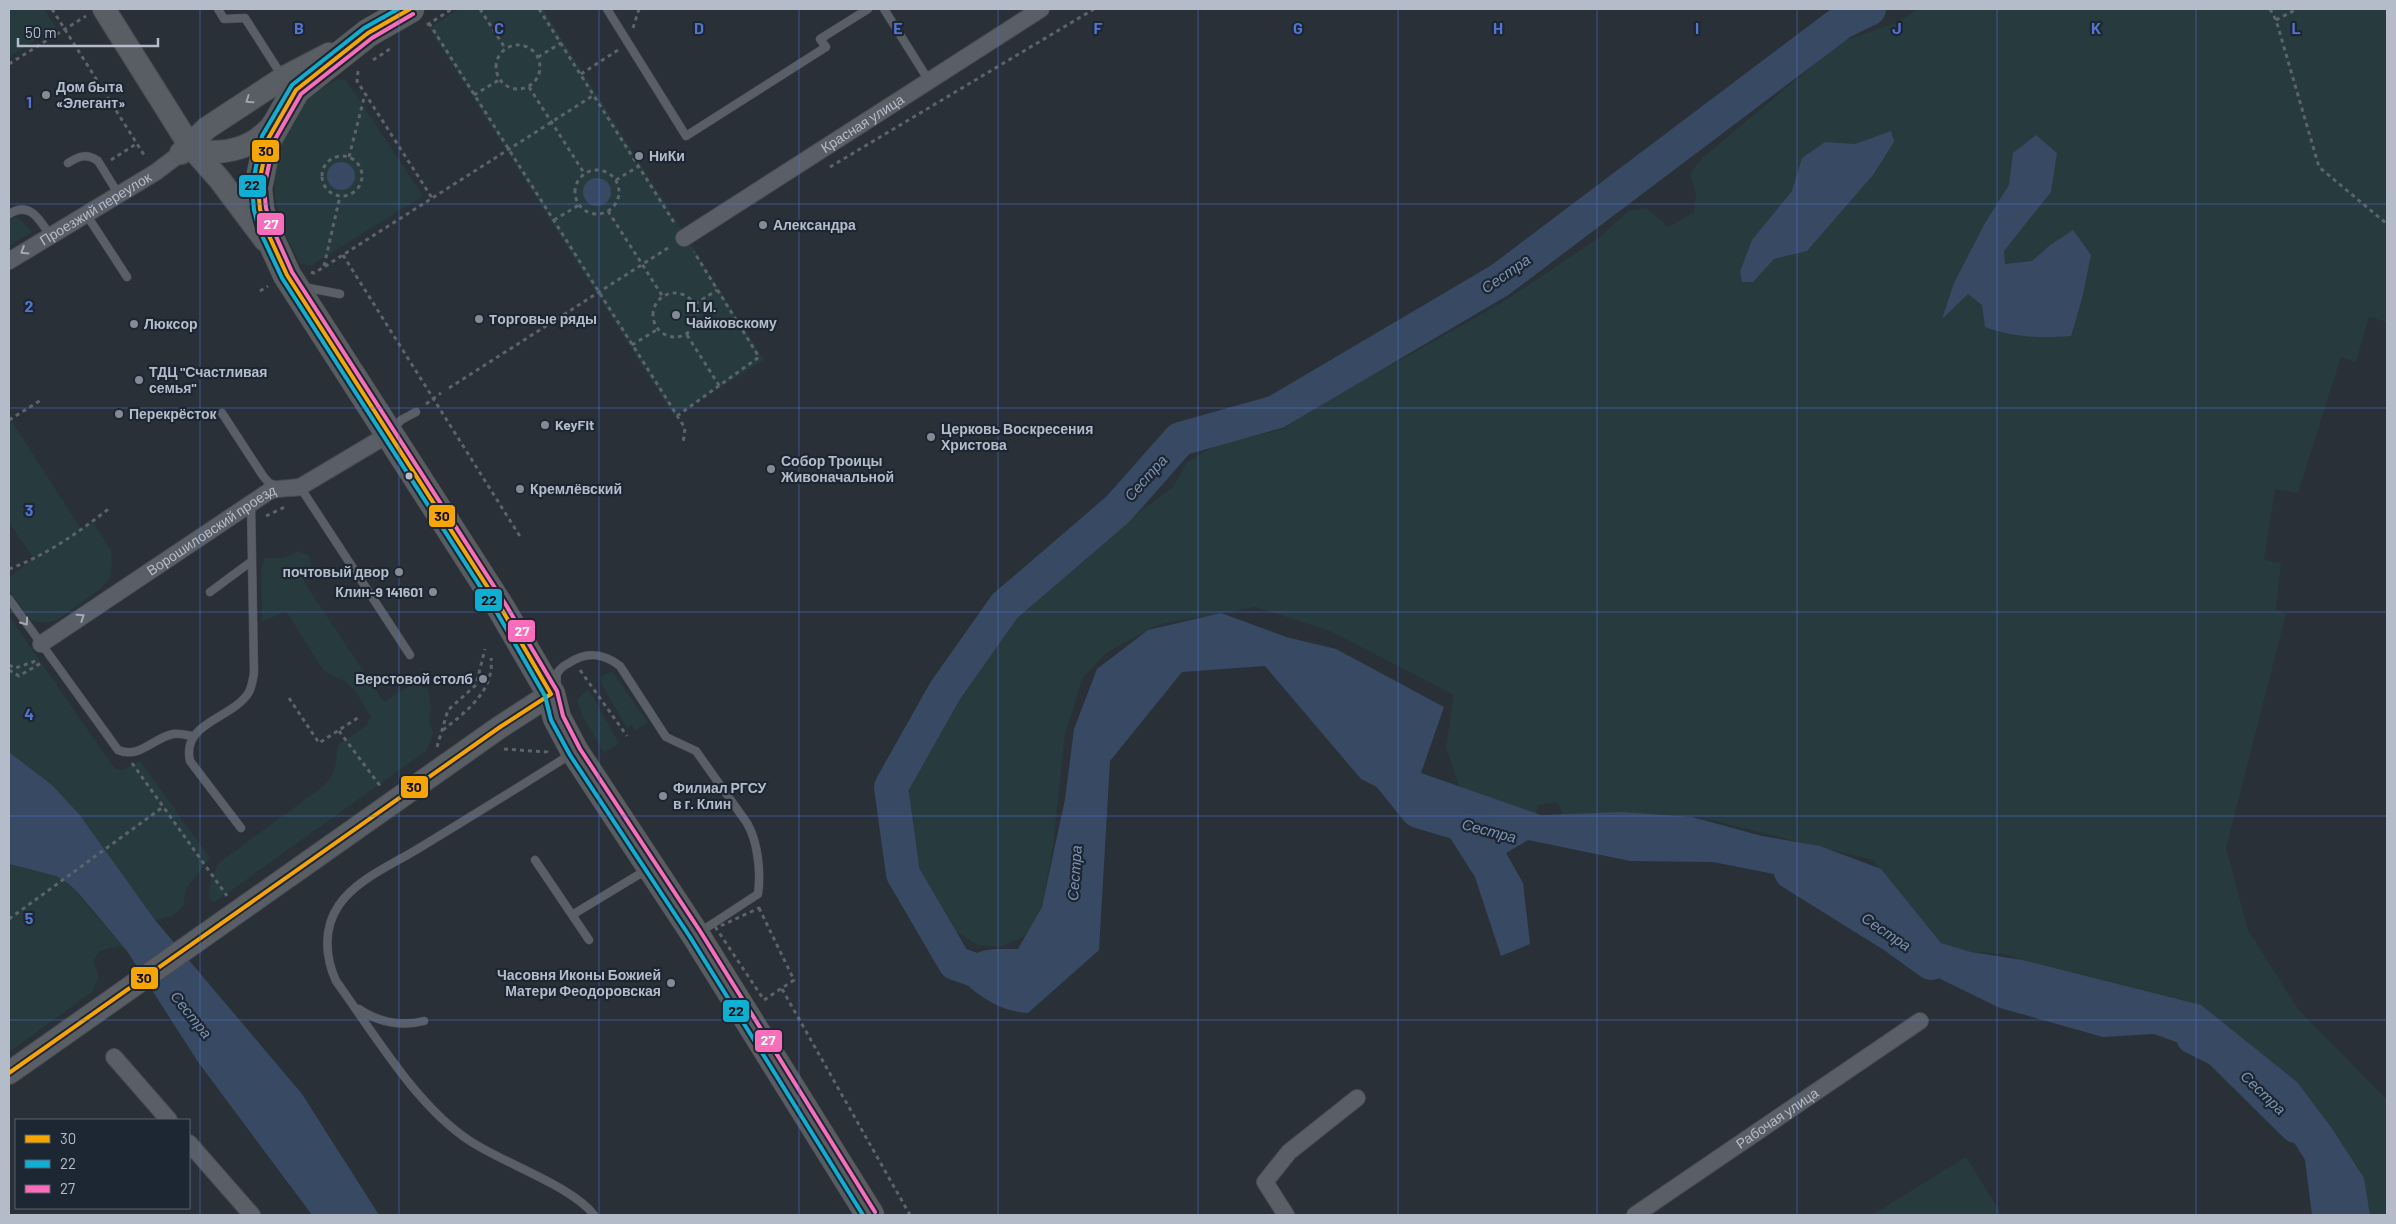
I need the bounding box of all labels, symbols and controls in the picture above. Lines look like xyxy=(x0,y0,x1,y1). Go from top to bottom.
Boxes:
scale bar xyxy=(18,15,158,47)
text: B xyxy=(294,18,304,37)
text: C xyxy=(494,18,504,37)
text: D xyxy=(694,18,704,37)
text: E xyxy=(893,18,903,37)
text: F xyxy=(1094,18,1103,37)
text: G xyxy=(1293,18,1303,37)
text: H xyxy=(1493,18,1503,37)
text: I xyxy=(1695,18,1699,37)
text: J xyxy=(1892,18,1902,37)
text: K xyxy=(2091,18,2101,37)
text: L xyxy=(2291,18,2301,37)
text: 50 m xyxy=(25,23,57,41)
place label: Дом быта «Элегант» xyxy=(56,78,125,111)
marker: Дом быта «Элегант» xyxy=(40,89,52,101)
street label: Красная улица xyxy=(818,90,907,156)
text: 1 xyxy=(26,92,32,111)
one-way arrow xyxy=(246,94,255,103)
line badge: 30 xyxy=(251,139,280,163)
text: 30 xyxy=(258,142,274,159)
place label: НиКи xyxy=(649,147,685,164)
marker: НиКи xyxy=(633,150,645,162)
street label: Проезжий переулок xyxy=(36,168,155,248)
line badge: 22 xyxy=(238,174,267,198)
text: 22 xyxy=(244,176,260,193)
line badge: 27 xyxy=(256,212,285,236)
text: 27 xyxy=(264,215,278,232)
place label: Александра xyxy=(773,216,856,233)
marker: Александра xyxy=(757,219,769,231)
one-way arrow xyxy=(20,245,29,255)
water label: Сестра xyxy=(1478,250,1533,296)
text: 2 xyxy=(25,296,34,315)
place label: П. И. Чайковскому xyxy=(686,298,777,331)
marker: П. И. Чайковскому xyxy=(670,309,682,321)
place label: Tорговые ряды xyxy=(489,310,597,327)
marker: Tорговые ряды xyxy=(473,313,485,325)
place label: Люксор xyxy=(144,315,198,332)
marker: Люксор xyxy=(128,318,140,330)
place label: ТДЦ "Счастливая семья" xyxy=(149,363,267,396)
marker: ТДЦ "Счастливая семья" xyxy=(133,374,145,386)
place label: Перекрёсток xyxy=(129,405,218,422)
marker: Перекрёсток xyxy=(113,408,125,420)
place label: KeyFit xyxy=(555,416,594,433)
marker: KeyFit xyxy=(539,419,551,431)
place label: Церковь Воскресения Христова xyxy=(941,420,1093,453)
marker: Церковь Воскресения Христова xyxy=(925,431,937,443)
water label: Сестра xyxy=(1120,451,1171,504)
place label: Собор Троицы Живоначальной xyxy=(780,452,894,485)
marker: Собор Троицы Живоначальной xyxy=(765,463,777,475)
unlabelled marker xyxy=(404,471,414,481)
place label: Кремлёвский xyxy=(530,480,622,497)
street label: Ворошиловский проезд xyxy=(143,481,278,579)
marker: Кремлёвский xyxy=(514,483,526,495)
text: 3 xyxy=(25,500,33,519)
line badge: 30 xyxy=(428,504,456,528)
text: 30 xyxy=(434,507,450,524)
place label: почтовый двор xyxy=(283,563,389,580)
marker: почтовый двор xyxy=(393,566,405,578)
place label: Клин-9 141601 xyxy=(335,583,423,600)
marker: Клин-9 141601 xyxy=(427,586,439,598)
line badge: 22 xyxy=(474,588,503,612)
text: 22 xyxy=(481,591,497,608)
one-way arrow xyxy=(76,613,85,623)
one-way arrow xyxy=(19,616,28,626)
line badge: 27 xyxy=(507,619,536,643)
text: 27 xyxy=(515,622,529,639)
place label: Верстовой столб xyxy=(355,670,473,687)
marker: Верстовой столб xyxy=(477,673,489,685)
text: 4 xyxy=(24,704,34,723)
line badge: 30 xyxy=(400,775,429,799)
text: 30 xyxy=(406,778,422,795)
place label: Филиал РГСУ в г. Клин xyxy=(673,779,767,812)
marker: Филиал РГСУ в г. Клин xyxy=(657,790,669,802)
water label: Сестра xyxy=(1460,814,1518,846)
water label: Сестра xyxy=(1063,845,1085,901)
text: 5 xyxy=(25,908,34,927)
water label: Сестра xyxy=(1859,908,1915,954)
line badge: 30 xyxy=(130,966,159,990)
place label: Часовня Иконы Божией Матери Феодоровская xyxy=(497,966,661,999)
text: 30 xyxy=(136,969,152,986)
marker: Часовня Иконы Божией Матери Феодоровская xyxy=(665,977,677,989)
water label: Сестра xyxy=(167,987,216,1042)
line badge: 22 xyxy=(722,999,750,1023)
text: 22 xyxy=(728,1002,744,1019)
line badge: 27 xyxy=(754,1029,783,1053)
text: 27 xyxy=(761,1031,775,1048)
water label: Сестра xyxy=(2237,1067,2290,1118)
street label: Рабочая улица xyxy=(1732,1084,1822,1152)
legend xyxy=(15,1119,190,1209)
text: 30 xyxy=(60,1129,76,1147)
text: 22 xyxy=(60,1154,76,1172)
text: 27 xyxy=(60,1179,75,1197)

